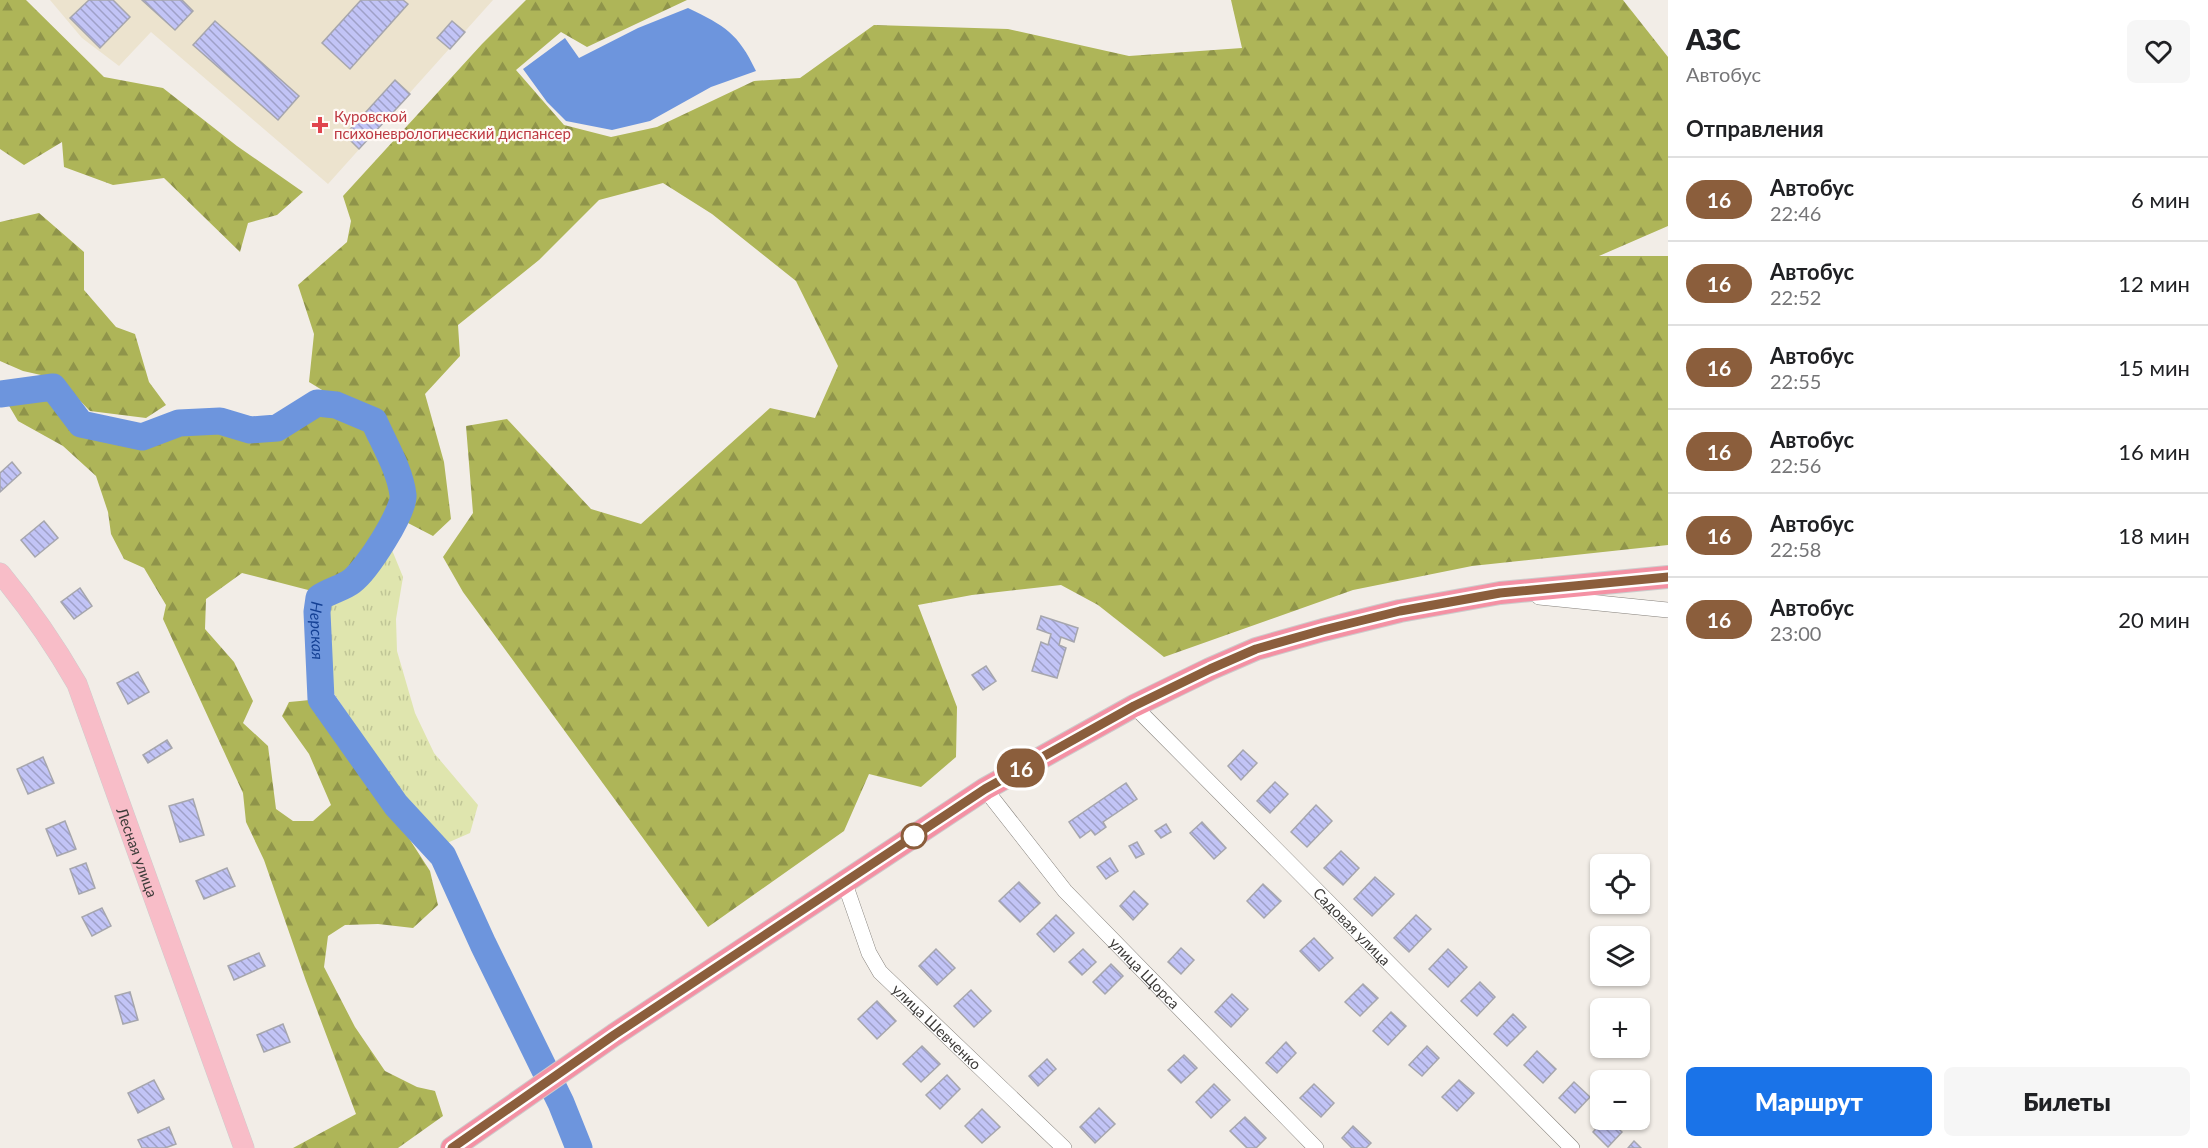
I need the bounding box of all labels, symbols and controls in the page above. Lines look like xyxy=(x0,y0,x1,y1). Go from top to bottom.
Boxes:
button: heart xyxy=(2127,20,2190,83)
text: АЗС xyxy=(1686,22,1741,56)
text: Автобус xyxy=(1686,62,1761,86)
place label: Куровской психоневрологический диспансер xyxy=(334,107,571,142)
text: Отправления xyxy=(1686,115,1824,142)
marker: Куровской психоневрологический диспансер xyxy=(311,116,329,134)
text: Автобус xyxy=(1770,174,1854,201)
text: 6 мин xyxy=(2131,186,2190,213)
text: 16 xyxy=(1707,187,1731,212)
text: 22:46 xyxy=(1770,201,1821,225)
text: Автобус xyxy=(1770,258,1854,285)
text: 12 мин xyxy=(2118,270,2190,297)
text: 16 xyxy=(1707,271,1731,296)
text: 22:52 xyxy=(1770,285,1821,309)
text: Автобус xyxy=(1770,342,1854,369)
text: 15 мин xyxy=(2118,354,2190,381)
text: 16 xyxy=(1707,355,1731,380)
text: 22:55 xyxy=(1770,369,1821,393)
text: Автобус xyxy=(1770,426,1854,453)
text: 16 мин xyxy=(2118,438,2190,465)
text: 16 xyxy=(1707,439,1731,464)
text: 22:56 xyxy=(1770,453,1821,477)
text: Автобус xyxy=(1770,510,1854,537)
text: 18 мин xyxy=(2118,522,2190,549)
text: 16 xyxy=(1707,523,1731,548)
text: 22:58 xyxy=(1770,537,1821,561)
text: Автобус xyxy=(1770,594,1854,621)
water label: Нерская xyxy=(307,600,329,660)
text: 20 мин xyxy=(2118,606,2190,633)
text: 16 xyxy=(1707,607,1731,632)
text: 23:00 xyxy=(1770,621,1821,645)
line badge: 16 xyxy=(994,748,1048,788)
text: 16 xyxy=(1009,756,1033,781)
street label: Лесная улица xyxy=(113,804,162,899)
unlabelled marker xyxy=(901,823,927,849)
map controls xyxy=(1590,854,1650,1130)
button: locate xyxy=(1590,854,1650,914)
street label: Садовая улица xyxy=(1310,884,1395,969)
button: layers xyxy=(1590,926,1650,986)
street label: улица Щорса xyxy=(1106,933,1184,1012)
street label: улица Шевченко xyxy=(889,980,985,1073)
button: + xyxy=(1590,998,1650,1058)
button: Маршрут xyxy=(1686,1067,1932,1136)
button: Билеты xyxy=(1944,1067,2190,1136)
button: − xyxy=(1590,1070,1650,1130)

